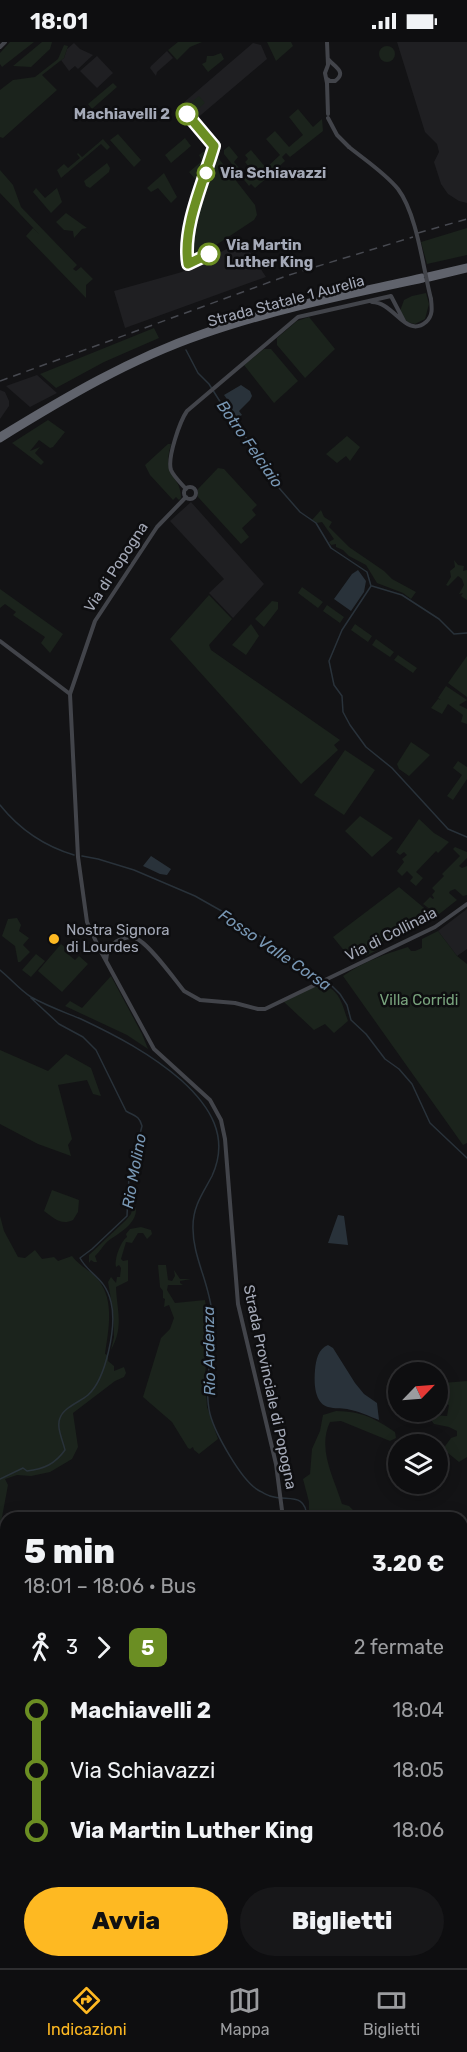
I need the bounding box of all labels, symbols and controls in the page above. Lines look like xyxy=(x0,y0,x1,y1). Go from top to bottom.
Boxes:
text: 18:01 xyxy=(30,8,88,35)
marker: Machiavelli 2 xyxy=(176,103,198,125)
place label: Machiavelli 2 xyxy=(74,105,170,123)
marker: Via Schiavazzi xyxy=(197,164,215,182)
place label: Via Schiavazzi xyxy=(220,164,326,182)
place label: Via Martin Luther King xyxy=(226,236,313,271)
marker: Via Martin Luther King xyxy=(198,243,220,265)
street label: Strada Statale 1 Aurelia xyxy=(206,271,366,331)
water label: Botro Felciaio xyxy=(213,397,287,491)
street label: Via di Popogna xyxy=(80,519,152,615)
street label: Via di Collinaia xyxy=(342,903,440,965)
water label: Fosso Valle Corsa xyxy=(215,905,335,995)
place label: Nostra Signora di Lourdes xyxy=(66,921,170,956)
marker: Nostra Signora di Lourdes xyxy=(47,932,61,946)
park label: Villa Corridi xyxy=(380,991,458,1009)
water label: Rio Molino xyxy=(118,1132,150,1210)
street label: Strada Provinciale di Popogna xyxy=(240,1283,300,1491)
water label: Rio Ardenza xyxy=(199,1306,219,1396)
north arrow xyxy=(388,1362,448,1422)
map controls xyxy=(388,1362,448,1494)
button: layers xyxy=(388,1434,448,1494)
text: 5 min xyxy=(24,1532,115,1571)
text: 3.20 € xyxy=(372,1550,444,1577)
text: 18:01 – 18:06 · Bus xyxy=(24,1574,196,1598)
icon: walk xyxy=(24,1631,57,1664)
icon: forward xyxy=(87,1631,120,1664)
text: 3 xyxy=(66,1635,78,1659)
text: 5 xyxy=(141,1635,155,1660)
text: 2 fermate xyxy=(354,1635,444,1659)
text: Machiavelli 2 xyxy=(70,1697,211,1724)
text: 18:04 xyxy=(392,1698,444,1722)
text: Via Schiavazzi xyxy=(70,1757,215,1784)
text: 18:05 xyxy=(393,1758,444,1782)
text: Via Martin Luther King xyxy=(70,1817,313,1844)
text: 18:06 xyxy=(393,1818,444,1842)
button: Avvia xyxy=(24,1887,228,1956)
button: Biglietti xyxy=(240,1887,444,1956)
tab: Indicazioni xyxy=(47,1984,127,2039)
tab: Mappa xyxy=(220,1984,270,2039)
tab: Biglietti xyxy=(363,1984,420,2039)

